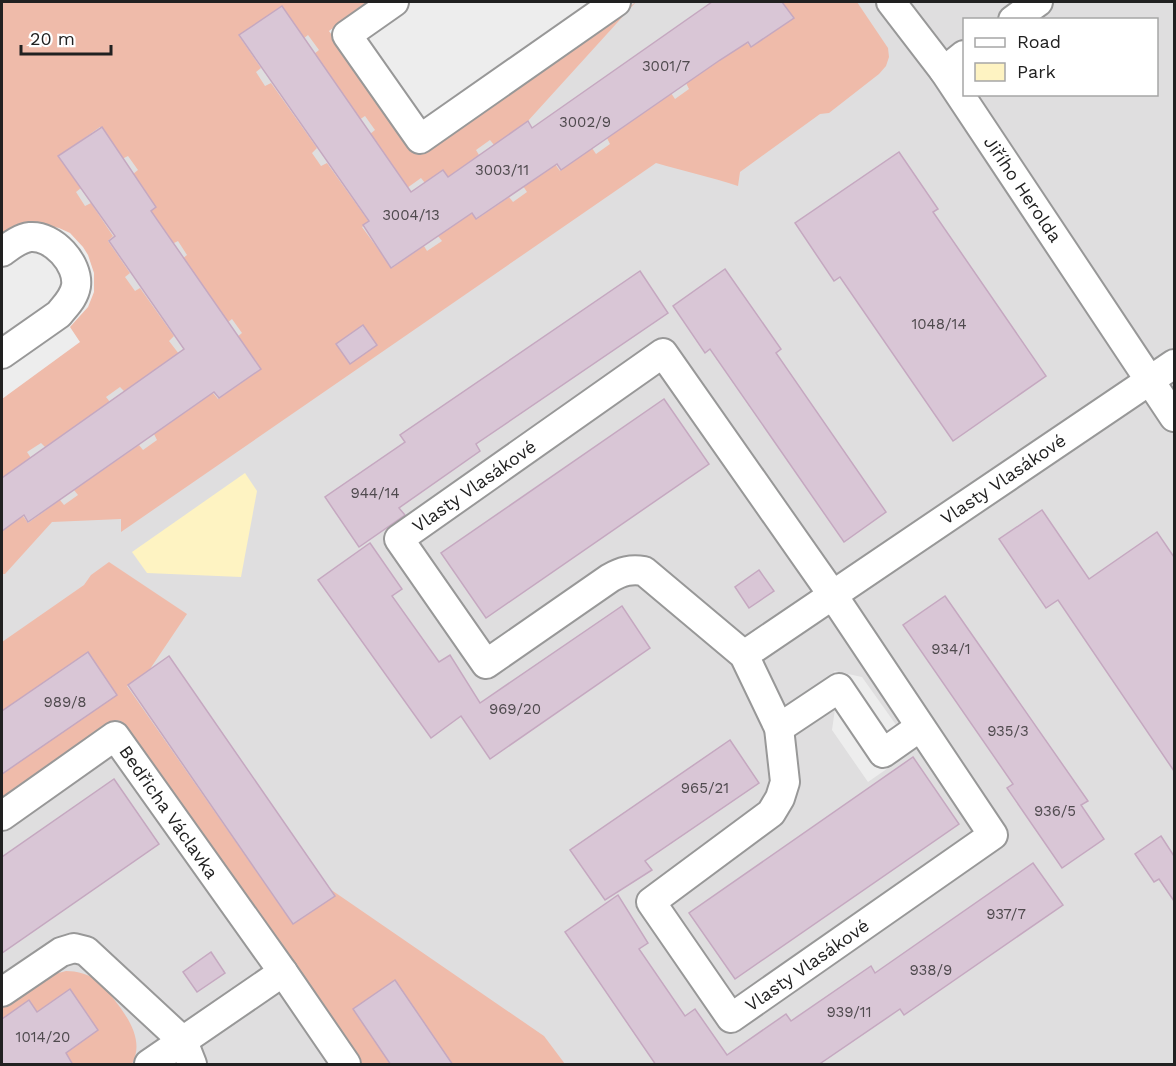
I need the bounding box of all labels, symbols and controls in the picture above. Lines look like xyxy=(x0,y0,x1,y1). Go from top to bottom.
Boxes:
scale bar xyxy=(21,18,111,56)
legend xyxy=(963,18,1158,96)
text: 20 m xyxy=(30,28,75,49)
text: Road xyxy=(1017,31,1061,52)
house number: 3001/7 xyxy=(642,57,690,75)
text: Park xyxy=(1017,61,1056,82)
house number: 3002/9 xyxy=(559,113,611,131)
street label: Jiřího Herolda xyxy=(980,132,1066,246)
house number: 3003/11 xyxy=(475,161,529,179)
house number: 3004/13 xyxy=(382,206,440,224)
house number: 1048/14 xyxy=(911,315,967,333)
street label: Vlasty Vlasákové xyxy=(937,429,1069,529)
street label: Vlasty Vlasákové xyxy=(408,435,540,537)
house number: 944/14 xyxy=(350,484,400,502)
house number: 934/1 xyxy=(931,640,971,658)
house number: 989/8 xyxy=(43,693,87,711)
house number: 969/20 xyxy=(489,700,541,718)
house number: 935/3 xyxy=(987,722,1029,740)
street label: Bedřicha Václavka xyxy=(115,741,223,883)
house number: 965/21 xyxy=(681,779,729,797)
house number: 936/5 xyxy=(1034,802,1076,820)
house number: 937/7 xyxy=(986,905,1026,923)
street label: Vlasty Vlasákové xyxy=(741,914,873,1016)
house number: 938/9 xyxy=(910,961,952,979)
house number: 939/11 xyxy=(826,1003,872,1021)
house number: 1014/20 xyxy=(16,1028,70,1046)

